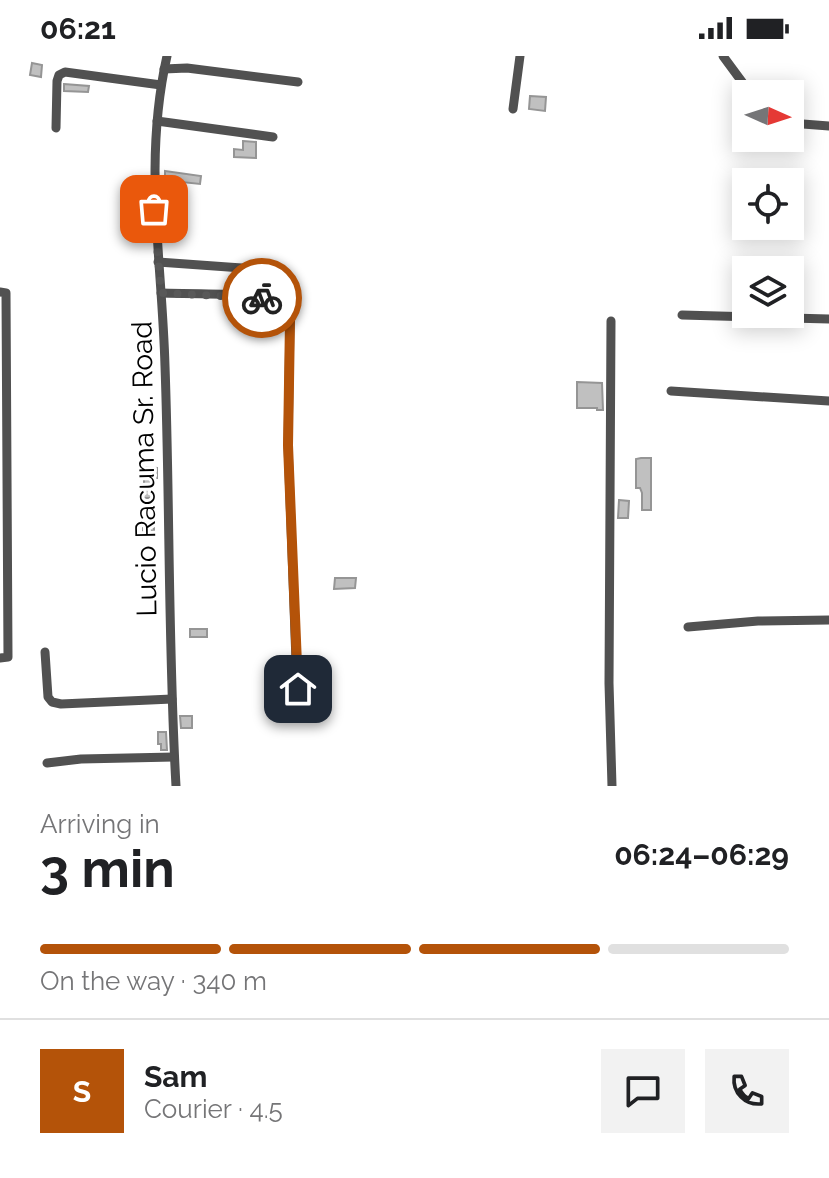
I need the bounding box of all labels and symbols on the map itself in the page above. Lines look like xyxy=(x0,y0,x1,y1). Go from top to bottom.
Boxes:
north arrow xyxy=(732,80,804,152)
pin xyxy=(120,175,188,243)
courier xyxy=(222,258,302,338)
street label: Lucio Racuma Sr. Road xyxy=(125,321,164,617)
pin xyxy=(264,655,332,723)

